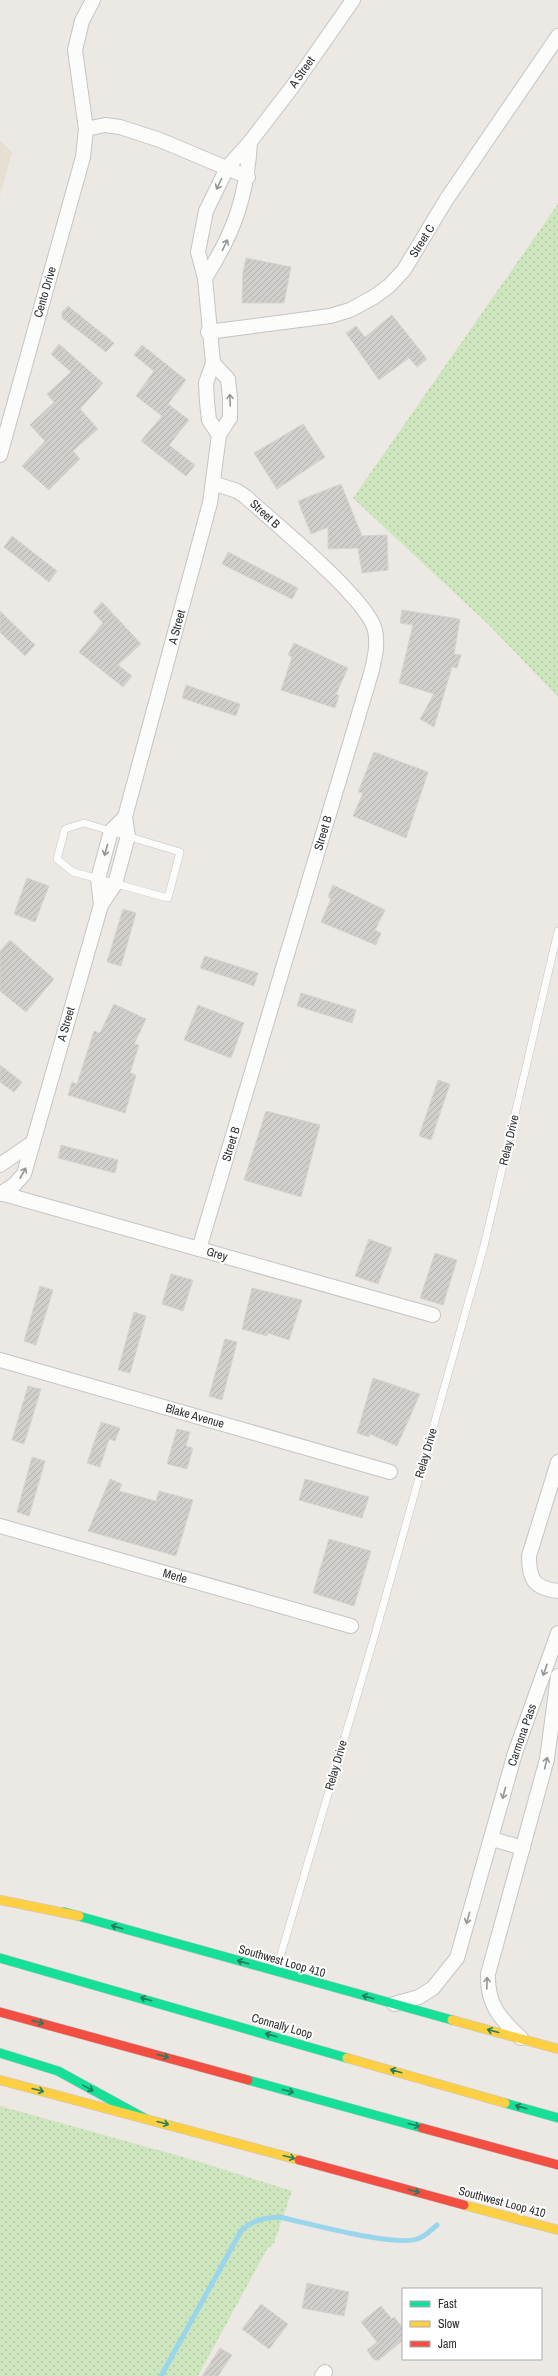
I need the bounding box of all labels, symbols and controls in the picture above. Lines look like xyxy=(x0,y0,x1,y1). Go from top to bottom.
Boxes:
street label: A Street xyxy=(285,53,319,92)
one-way arrow xyxy=(215,178,222,190)
street label: Street C xyxy=(406,221,438,261)
one-way arrow xyxy=(222,239,229,251)
street label: Cento Drive xyxy=(30,265,60,319)
one-way arrow xyxy=(226,393,234,406)
street label: Street B xyxy=(247,496,284,532)
street label: A Street xyxy=(164,608,189,647)
street label: Street B xyxy=(310,813,336,852)
one-way arrow xyxy=(102,843,109,856)
street label: A Street xyxy=(53,1005,79,1044)
street label: Relay Drive xyxy=(495,1113,523,1167)
street label: Street B xyxy=(218,1124,244,1163)
one-way arrow xyxy=(19,1167,27,1179)
street label: Grey xyxy=(205,1243,230,1265)
street label: Blake Avenue xyxy=(164,1400,226,1432)
street label: Relay Drive xyxy=(411,1426,441,1480)
street label: Merle xyxy=(161,1565,189,1587)
one-way arrow xyxy=(540,1663,548,1675)
street label: Carmona Pass xyxy=(504,1702,540,1768)
street label: Relay Drive xyxy=(321,1738,351,1792)
one-way arrow xyxy=(542,1757,550,1770)
one-way arrow xyxy=(500,1786,507,1799)
one-way arrow xyxy=(464,1911,471,1924)
one-way arrow xyxy=(111,1923,124,1930)
street label: Southwest Loop 410 xyxy=(237,1941,327,1981)
one-way arrow xyxy=(236,1958,249,1965)
one-way arrow xyxy=(484,1977,491,1990)
one-way arrow xyxy=(362,1993,375,2000)
one-way arrow xyxy=(139,1995,152,2003)
street label: Connally Loop xyxy=(250,2010,314,2042)
one-way arrow xyxy=(31,2019,44,2026)
one-way arrow xyxy=(487,2026,500,2034)
one-way arrow xyxy=(264,2031,277,2038)
one-way arrow xyxy=(156,2053,169,2060)
one-way arrow xyxy=(389,2067,402,2074)
one-way arrow xyxy=(82,2084,94,2092)
one-way arrow xyxy=(31,2087,44,2094)
one-way arrow xyxy=(282,2087,295,2095)
one-way arrow xyxy=(514,2103,527,2110)
one-way arrow xyxy=(156,2120,169,2128)
one-way arrow xyxy=(407,2122,420,2129)
one-way arrow xyxy=(282,2154,295,2161)
street label: Southwest Loop 410 xyxy=(457,2183,547,2221)
one-way arrow xyxy=(408,2188,421,2195)
legend xyxy=(402,2288,542,2360)
text: Fast xyxy=(438,2296,457,2312)
text: Slow xyxy=(438,2316,460,2332)
text: Jam xyxy=(438,2336,457,2352)

